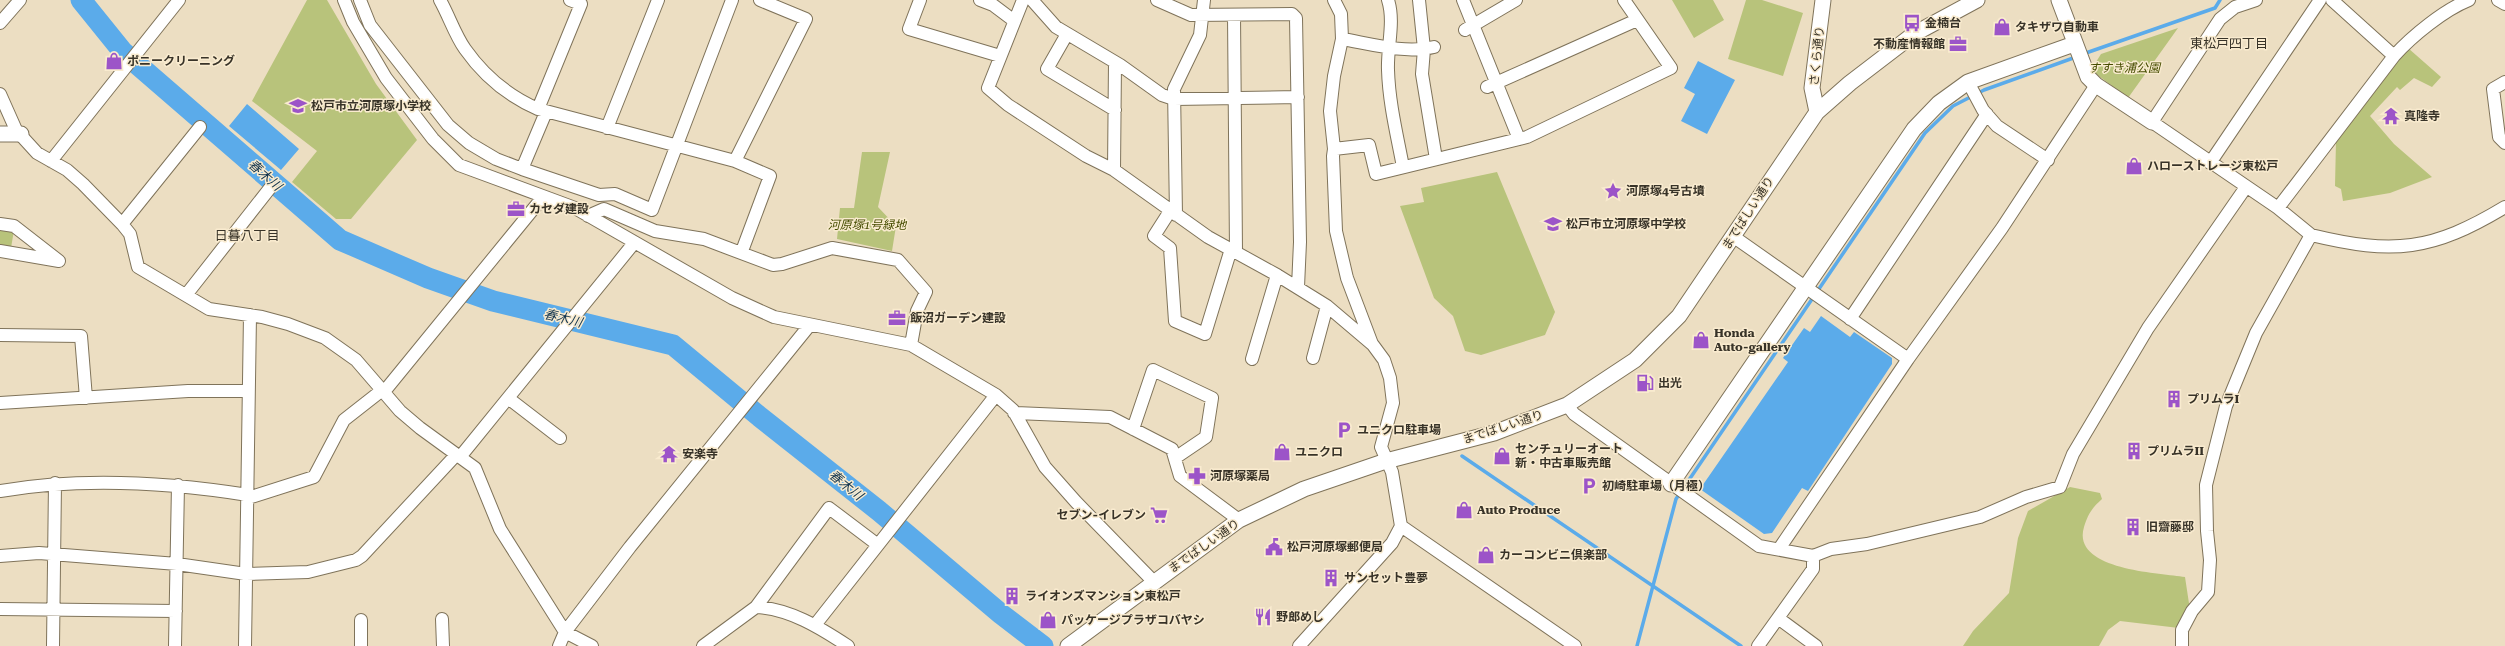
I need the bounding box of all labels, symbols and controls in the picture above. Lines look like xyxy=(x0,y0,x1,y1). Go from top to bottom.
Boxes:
bus stop icon: 金楠台 xyxy=(1902,13,1922,33)
place label: 金楠台 xyxy=(1925,16,1961,30)
shop icon: タキザワ自動車 xyxy=(1992,17,2012,37)
place label: タキザワ自動車 xyxy=(2015,20,2099,34)
street label: さくら通り xyxy=(1807,25,1827,87)
office icon: 不動産情報館 xyxy=(1948,34,1968,54)
district label: 東松戸四丁目 xyxy=(2190,36,2268,51)
place label: 不動産情報館 xyxy=(1873,37,1945,51)
shop icon: ポニークリーニング xyxy=(104,51,124,71)
place label: ポニークリーニング xyxy=(127,54,235,68)
park label: すすき浦公園 xyxy=(2088,61,2162,75)
school or university icon: 松戸市立河原塚小学校 xyxy=(288,96,308,116)
place label: 松戸市立河原塚小学校 xyxy=(311,99,431,113)
temple icon: 真隆寺 xyxy=(2381,106,2401,126)
place label: 真隆寺 xyxy=(2404,109,2440,123)
shop icon: ハローストレージ東松戸 xyxy=(2124,156,2144,176)
water label: 春木川 xyxy=(245,157,286,195)
place label: ハローストレージ東松戸 xyxy=(2147,159,2278,173)
street label: までばしい通り xyxy=(1719,174,1777,252)
place icon: 河原塚4号古墳 xyxy=(1603,181,1623,201)
place label: 河原塚4号古墳 xyxy=(1626,184,1705,198)
office icon: カセダ建設 xyxy=(506,199,526,219)
place label: カセダ建設 xyxy=(529,202,589,216)
school or university icon: 松戸市立河原塚中学校 xyxy=(1543,214,1563,234)
place label: 松戸市立河原塚中学校 xyxy=(1566,217,1686,231)
park label: 河原塚1号緑地 xyxy=(828,218,908,232)
district label: 日暮八丁目 xyxy=(214,228,280,243)
water label: 春木川 xyxy=(542,306,586,330)
office icon: 飯沼ガーデン建設 xyxy=(887,308,907,328)
place label: 飯沼ガーデン建設 xyxy=(910,311,1006,325)
place label: Honda Auto-gallery xyxy=(1714,326,1791,354)
shop icon: Honda Auto-gallery xyxy=(1691,330,1711,350)
fuel station icon: 出光 xyxy=(1635,373,1655,393)
place label: 出光 xyxy=(1658,376,1682,390)
building icon: プリムラI xyxy=(2164,389,2184,409)
place label: プリムラI xyxy=(2187,392,2239,406)
street label: までばしい通り xyxy=(1461,407,1545,447)
parking icon: ユニクロ駐車場 xyxy=(1334,420,1354,440)
place label: ユニクロ駐車場 xyxy=(1357,423,1441,437)
building icon: プリムラII xyxy=(2124,441,2144,461)
shop icon: ユニクロ xyxy=(1272,442,1292,462)
place label: センチュリーオート 新・中古車販売館 xyxy=(1515,442,1623,470)
temple icon: 安楽寺 xyxy=(659,444,679,464)
place label: プリムラII xyxy=(2147,444,2204,458)
place label: ユニクロ xyxy=(1295,445,1343,459)
shop icon: センチュリーオート 新・中古車販売館 xyxy=(1492,446,1512,466)
place label: 安楽寺 xyxy=(682,447,718,461)
pharmacy icon: 河原塚薬局 xyxy=(1187,466,1207,486)
water label: 春木川 xyxy=(826,467,867,504)
place label: 河原塚薬局 xyxy=(1210,469,1270,483)
parking icon: 初崎駐車場（月極） xyxy=(1579,476,1599,496)
place label: 初崎駐車場（月極） xyxy=(1602,479,1710,493)
shop icon: Auto Produce xyxy=(1454,500,1474,520)
place label: Auto Produce xyxy=(1477,503,1560,517)
supermarket icon: セブン-イレブン xyxy=(1149,505,1169,525)
place label: セブン-イレブン xyxy=(1056,508,1146,522)
street label: までばしい通り xyxy=(1166,516,1242,576)
building icon: 旧齋藤邸 xyxy=(2123,517,2143,537)
place label: 旧齋藤邸 xyxy=(2146,520,2194,534)
public building icon: 松戸河原塚郵便局 xyxy=(1264,537,1284,557)
place label: 松戸河原塚郵便局 xyxy=(1287,540,1383,554)
shop icon: カーコンビニ倶楽部 xyxy=(1476,545,1496,565)
place label: カーコンビニ倶楽部 xyxy=(1499,548,1607,562)
building icon: サンセット豊夢 xyxy=(1321,568,1341,588)
place label: サンセット豊夢 xyxy=(1344,571,1428,585)
building icon: ライオンズマンション東松戸 xyxy=(1002,586,1022,606)
place label: ライオンズマンション東松戸 xyxy=(1025,589,1181,603)
restaurant icon: 野郎めし xyxy=(1253,607,1273,627)
shop icon: パッケージプラザコバヤシ xyxy=(1038,610,1058,630)
place label: 野郎めし xyxy=(1276,610,1324,624)
place label: パッケージプラザコバヤシ xyxy=(1061,613,1205,627)

